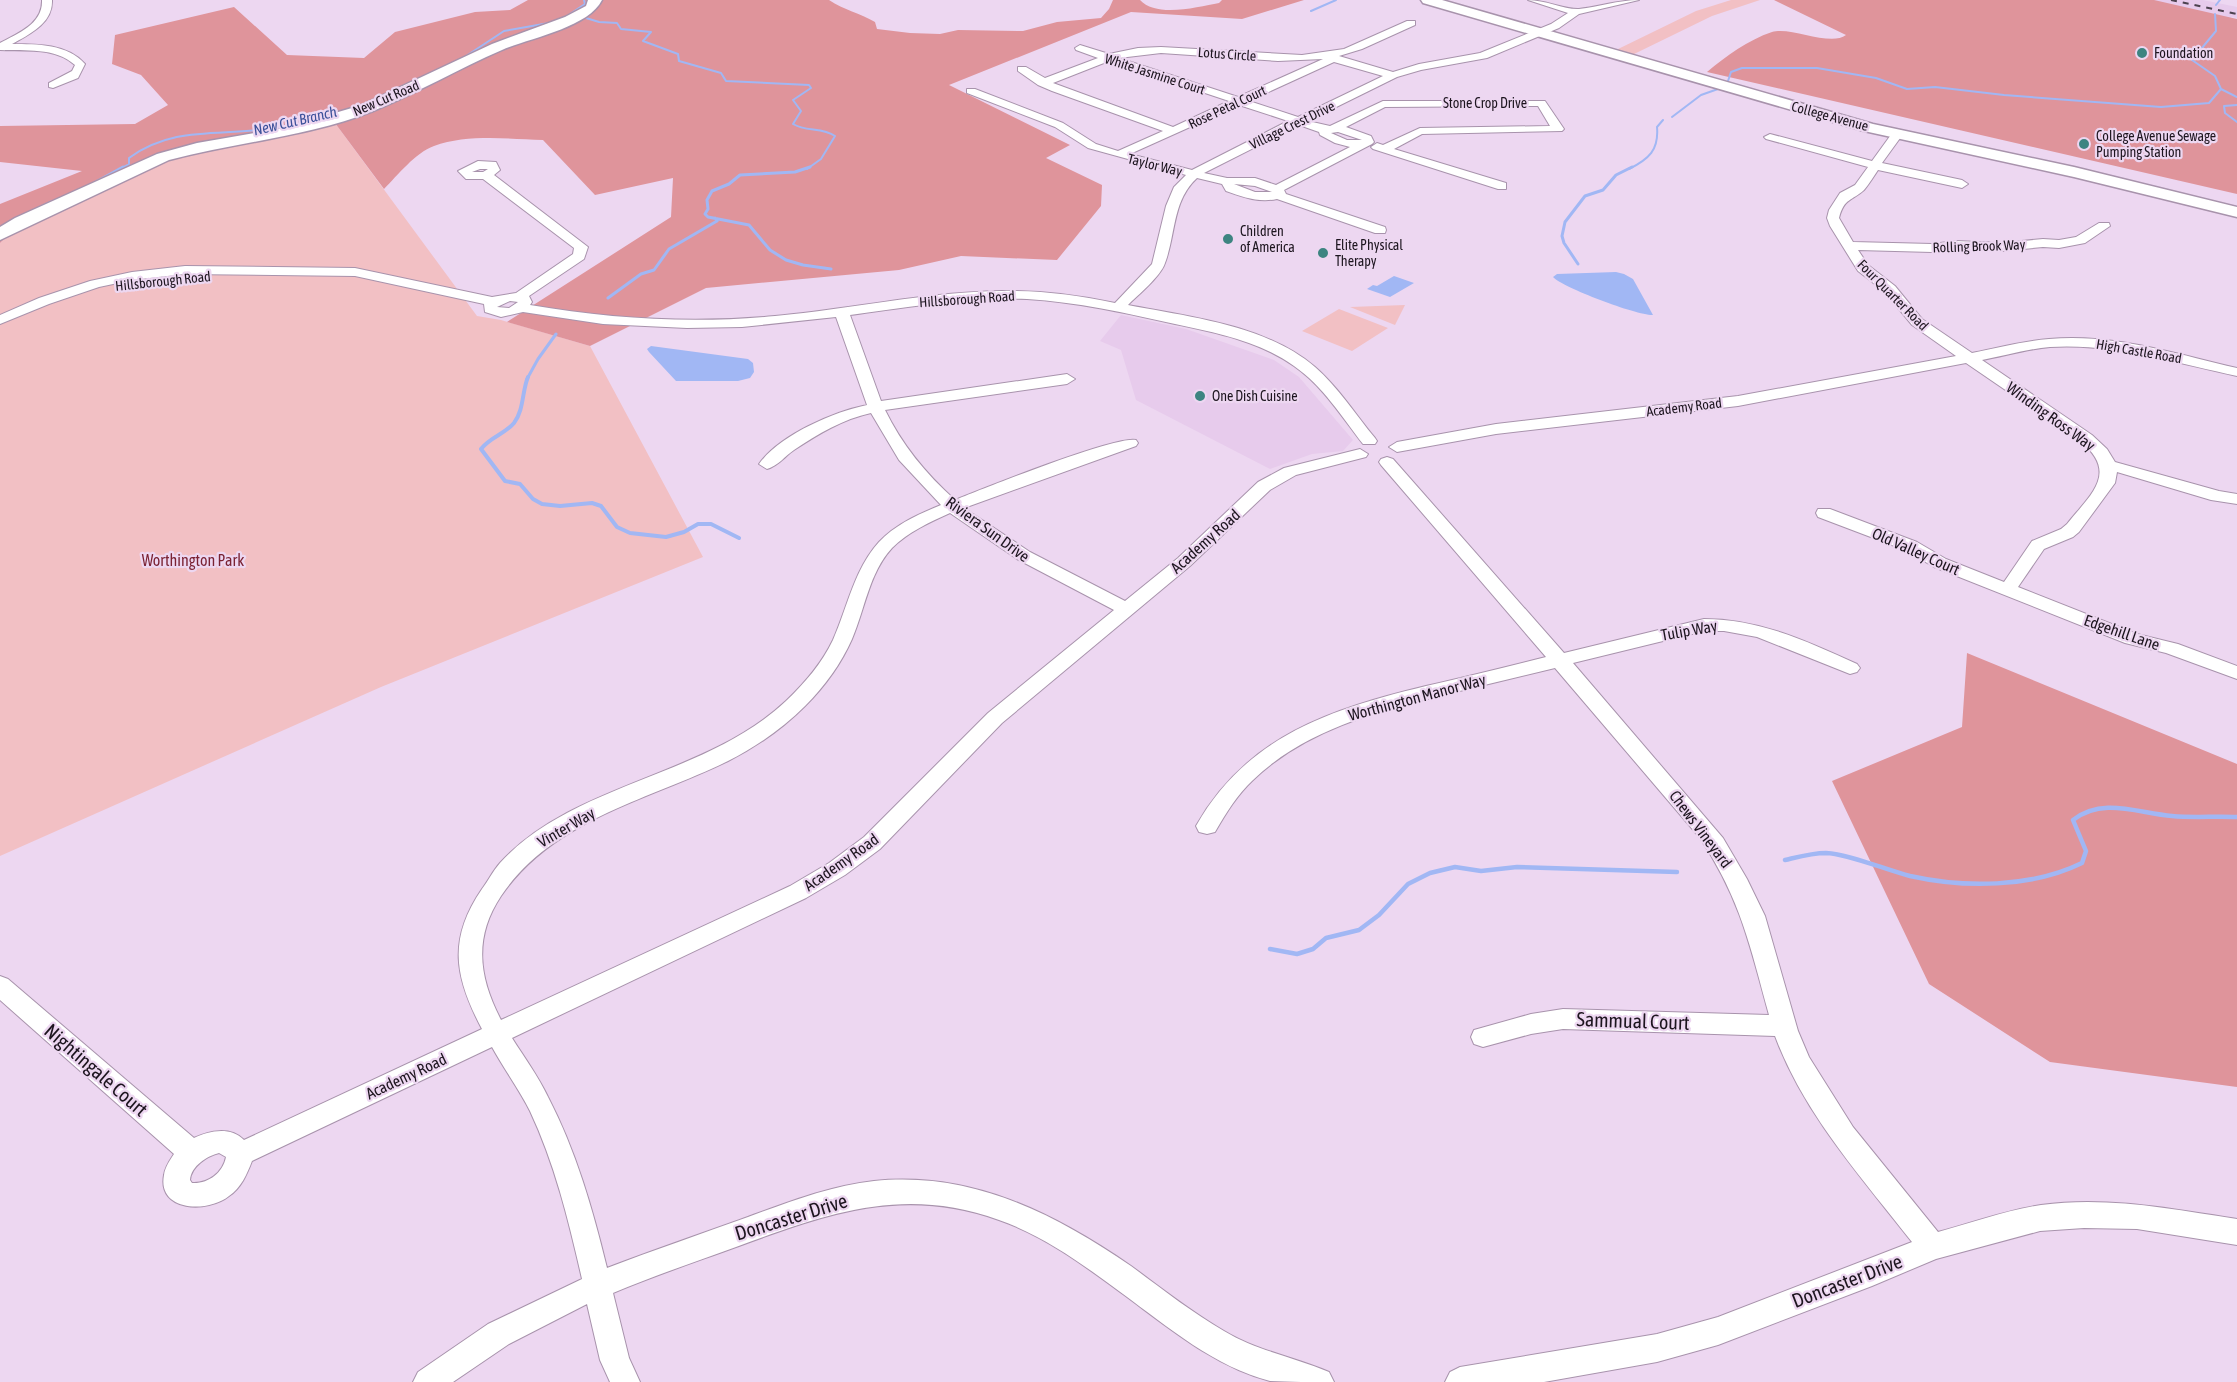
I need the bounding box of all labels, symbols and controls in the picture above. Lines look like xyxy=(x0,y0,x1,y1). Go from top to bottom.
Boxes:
street label: Lotus Circle xyxy=(1197,44,1257,64)
place label: Foundation xyxy=(2154,45,2213,61)
marker: Foundation xyxy=(2135,46,2149,60)
street label: White Jasmine Court xyxy=(1103,50,1207,98)
street label: New Cut Road xyxy=(350,77,422,119)
street label: Rose Petal Court xyxy=(1186,82,1268,132)
street label: Stone Crop Drive xyxy=(1443,95,1527,111)
street label: Village Crest Drive xyxy=(1247,97,1337,153)
street label: College Avenue xyxy=(1790,98,1870,134)
water label: New Cut Branch xyxy=(252,103,338,138)
place label: College Avenue Sewage Pumping Station xyxy=(2096,128,2216,160)
marker: College Avenue Sewage Pumping Station xyxy=(2077,137,2091,151)
street label: Taylor Way xyxy=(1126,151,1184,180)
place label: Children of America xyxy=(1240,223,1295,255)
marker: Children of America xyxy=(1221,232,1235,246)
street label: Rolling Brook Way xyxy=(1932,236,2026,256)
place label: Elite Physical Therapy xyxy=(1335,237,1403,269)
marker: Elite Physical Therapy xyxy=(1316,246,1330,260)
street label: Four Quarter Road xyxy=(1854,256,1932,334)
street label: Hillsborough Road xyxy=(114,268,212,294)
street label: Hillsborough Road xyxy=(919,288,1015,310)
street label: High Castle Road xyxy=(2095,336,2183,366)
street label: Winding Ross Way xyxy=(2003,378,2099,455)
place label: One Dish Cuisine xyxy=(1212,388,1298,404)
marker: One Dish Cuisine xyxy=(1193,389,1207,403)
street label: Academy Road xyxy=(1645,394,1723,420)
street label: Riviera Sun Drive xyxy=(943,493,1033,565)
street label: Academy Road xyxy=(1167,505,1244,578)
street label: Old Valley Court xyxy=(1869,524,1963,579)
park label: Worthington Park xyxy=(142,551,244,570)
street label: Edgehill Lane xyxy=(2081,611,2162,654)
street label: Tulip Way xyxy=(1659,616,1719,645)
street label: Worthington Manor Way xyxy=(1346,670,1488,725)
street label: Chews Vineyard xyxy=(1665,787,1736,872)
street label: Vinter Way xyxy=(534,803,599,851)
street label: Academy Road xyxy=(800,830,882,895)
street label: Sammual Court xyxy=(1576,1007,1690,1034)
street label: Nightingale Court xyxy=(40,1019,153,1121)
street label: Academy Road xyxy=(363,1049,450,1103)
street label: Doncaster Drive xyxy=(732,1189,850,1245)
street label: Doncaster Drive xyxy=(1788,1249,1905,1312)

